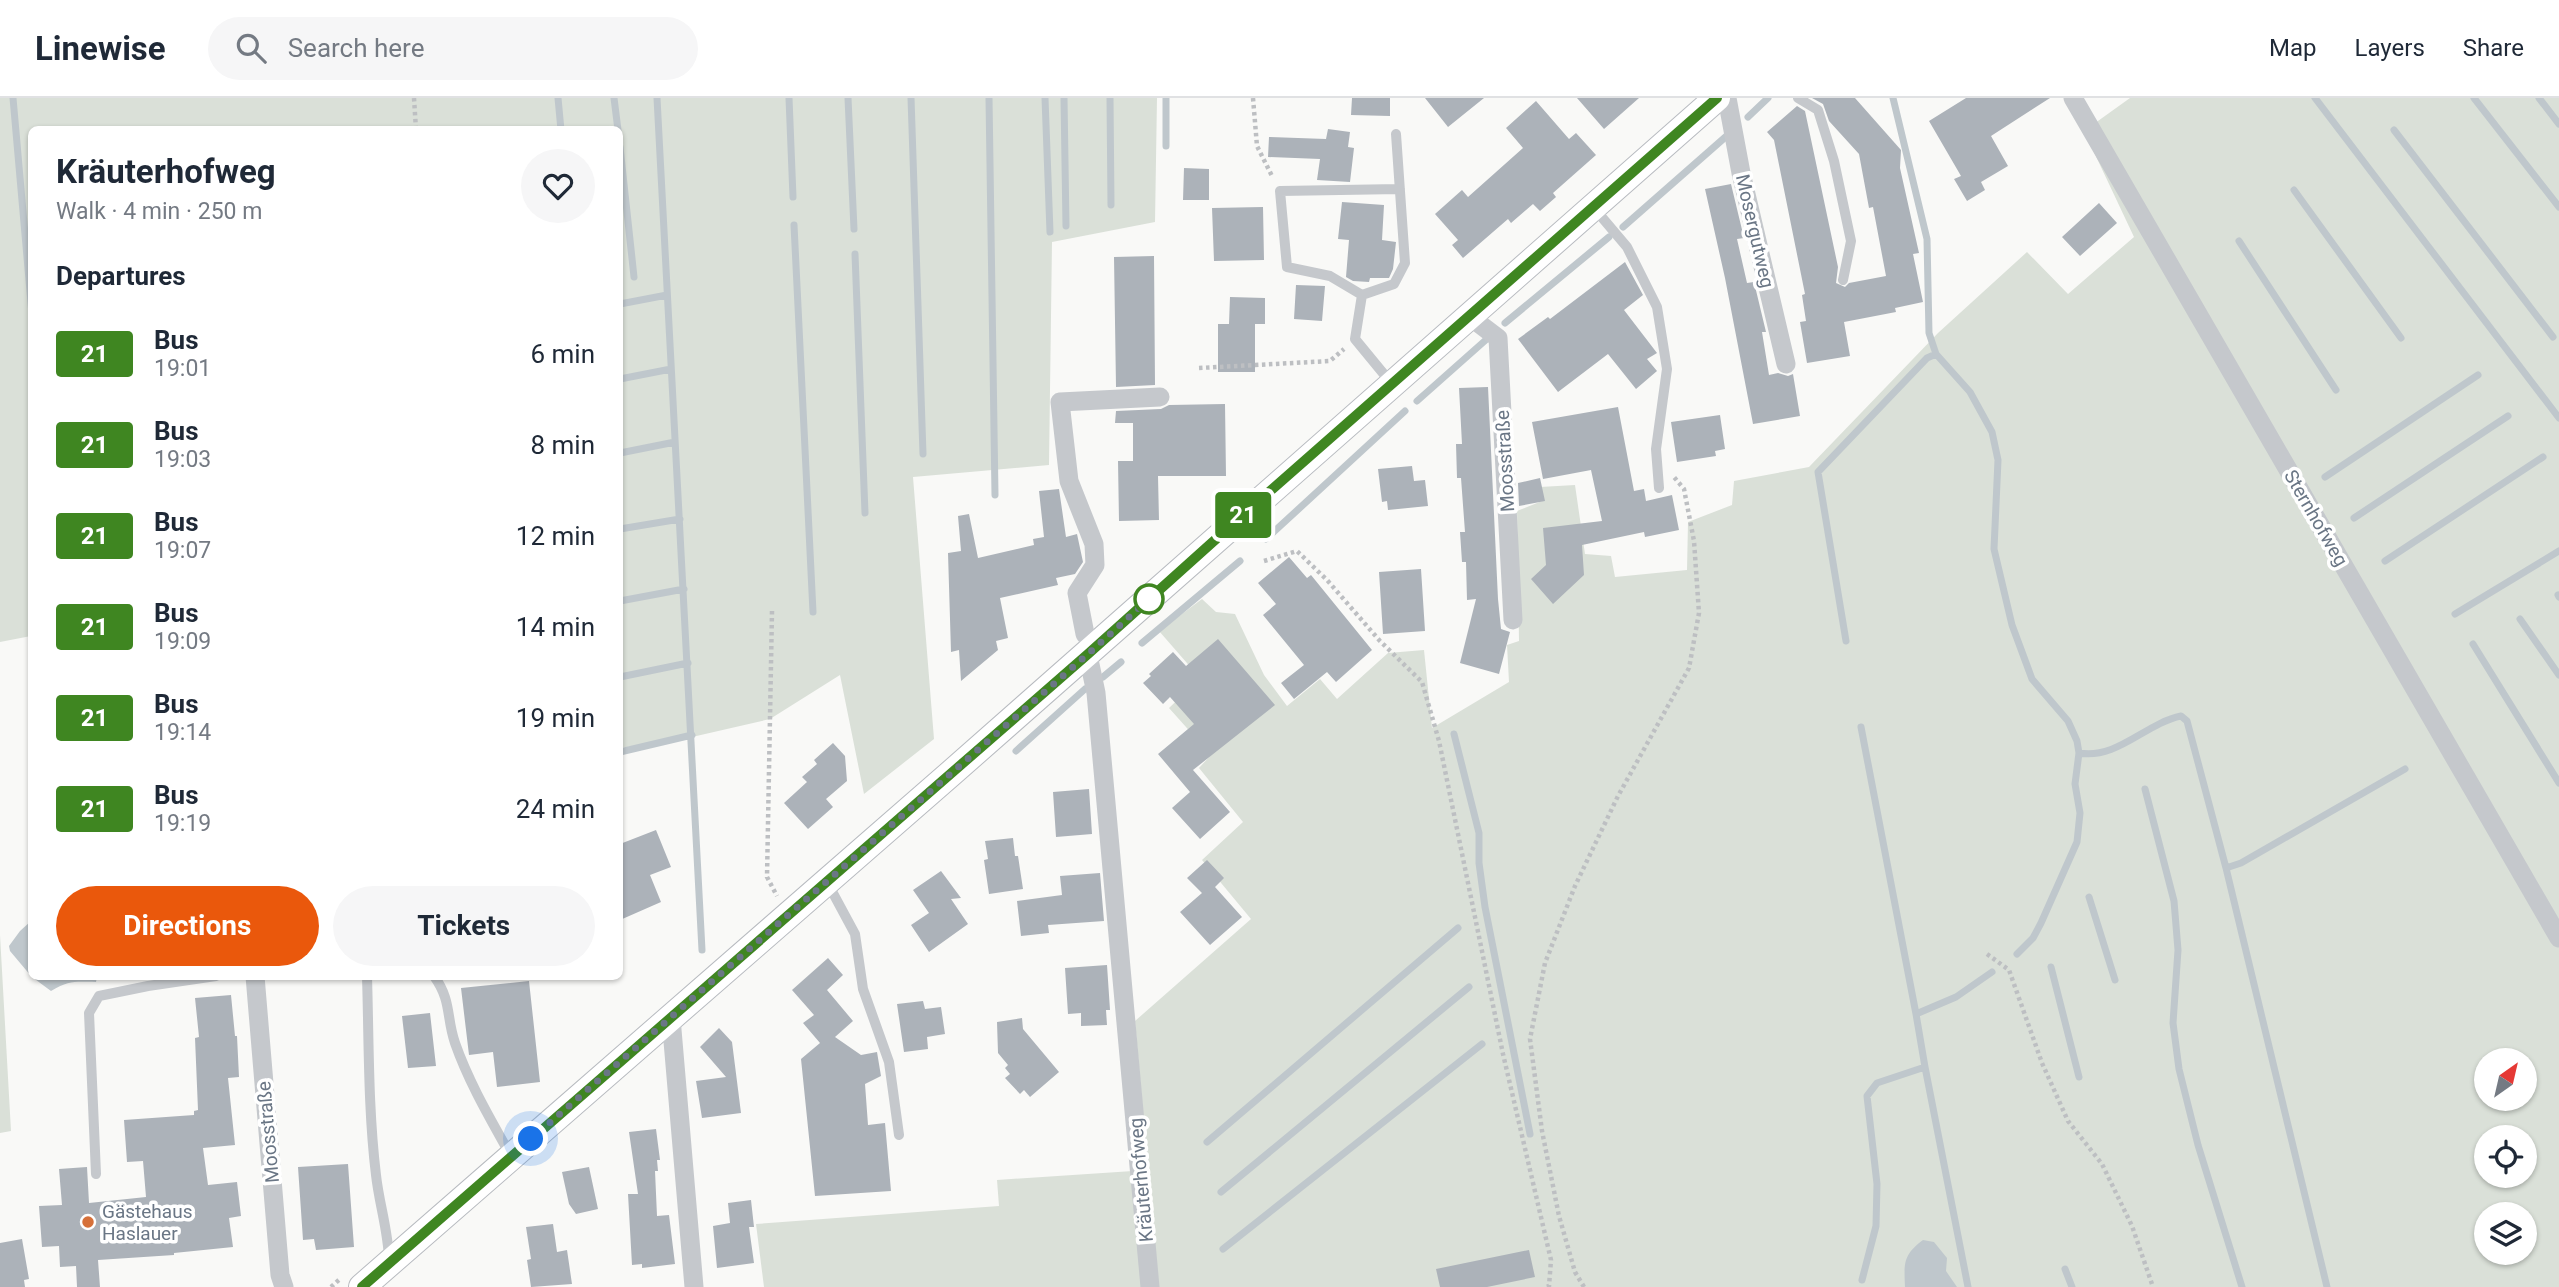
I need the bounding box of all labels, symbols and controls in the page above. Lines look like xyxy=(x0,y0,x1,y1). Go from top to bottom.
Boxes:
search box xyxy=(208,17,698,80)
text: Linewise xyxy=(35,29,166,68)
icon: search xyxy=(232,29,270,67)
text: Search here xyxy=(288,33,424,63)
text: Map xyxy=(2269,34,2317,62)
text: Layers xyxy=(2355,34,2425,62)
text: Share xyxy=(2463,34,2524,62)
button: heart xyxy=(521,149,595,223)
text: Kräuterhofweg xyxy=(56,152,276,191)
street label: Mosergutweg xyxy=(1731,172,1779,290)
text: Walk · 4 min · 250 m xyxy=(56,198,262,225)
text: Departures xyxy=(56,261,186,291)
text: Bus xyxy=(154,325,199,355)
text: 6 min xyxy=(530,339,595,369)
text: 21 xyxy=(81,340,108,368)
text: 19:01 xyxy=(154,355,211,382)
street label: Moosstraße xyxy=(1491,410,1519,512)
text: Bus xyxy=(154,416,199,446)
text: 8 min xyxy=(530,430,595,460)
text: 21 xyxy=(81,431,108,459)
text: 19:03 xyxy=(154,446,211,473)
street label: Sternhofweg xyxy=(2279,466,2353,570)
line badge: 21 xyxy=(1212,492,1274,538)
text: 21 xyxy=(1229,501,1257,529)
text: Bus xyxy=(154,507,199,537)
text: 12 min xyxy=(516,521,595,551)
text: 21 xyxy=(81,522,108,550)
text: 19:07 xyxy=(154,537,211,564)
unlabelled marker xyxy=(1134,584,1164,614)
text: Bus xyxy=(154,598,199,628)
text: 14 min xyxy=(516,612,595,642)
text: 21 xyxy=(81,613,108,641)
text: 19:09 xyxy=(154,628,211,655)
text: Bus xyxy=(154,689,199,719)
text: 19 min xyxy=(516,703,595,733)
text: 21 xyxy=(81,704,108,732)
text: 19:14 xyxy=(154,719,211,746)
text: Bus xyxy=(154,780,199,810)
text: 24 min xyxy=(516,794,595,824)
text: 21 xyxy=(81,795,108,823)
text: 19:19 xyxy=(154,810,211,837)
button: Directions xyxy=(56,886,319,966)
button: Tickets xyxy=(333,886,595,966)
north arrow xyxy=(2474,1048,2538,1111)
map controls xyxy=(2474,1048,2537,1265)
street label: Moosstraße xyxy=(252,1080,284,1184)
street label: Kräuterhofweg xyxy=(1124,1117,1158,1243)
your location xyxy=(513,1121,548,1156)
button: locate xyxy=(2474,1125,2537,1188)
place label: Gästehaus Haslauer xyxy=(102,1200,192,1245)
button: layers xyxy=(2474,1202,2537,1265)
marker: Gästehaus Haslauer xyxy=(80,1214,96,1230)

